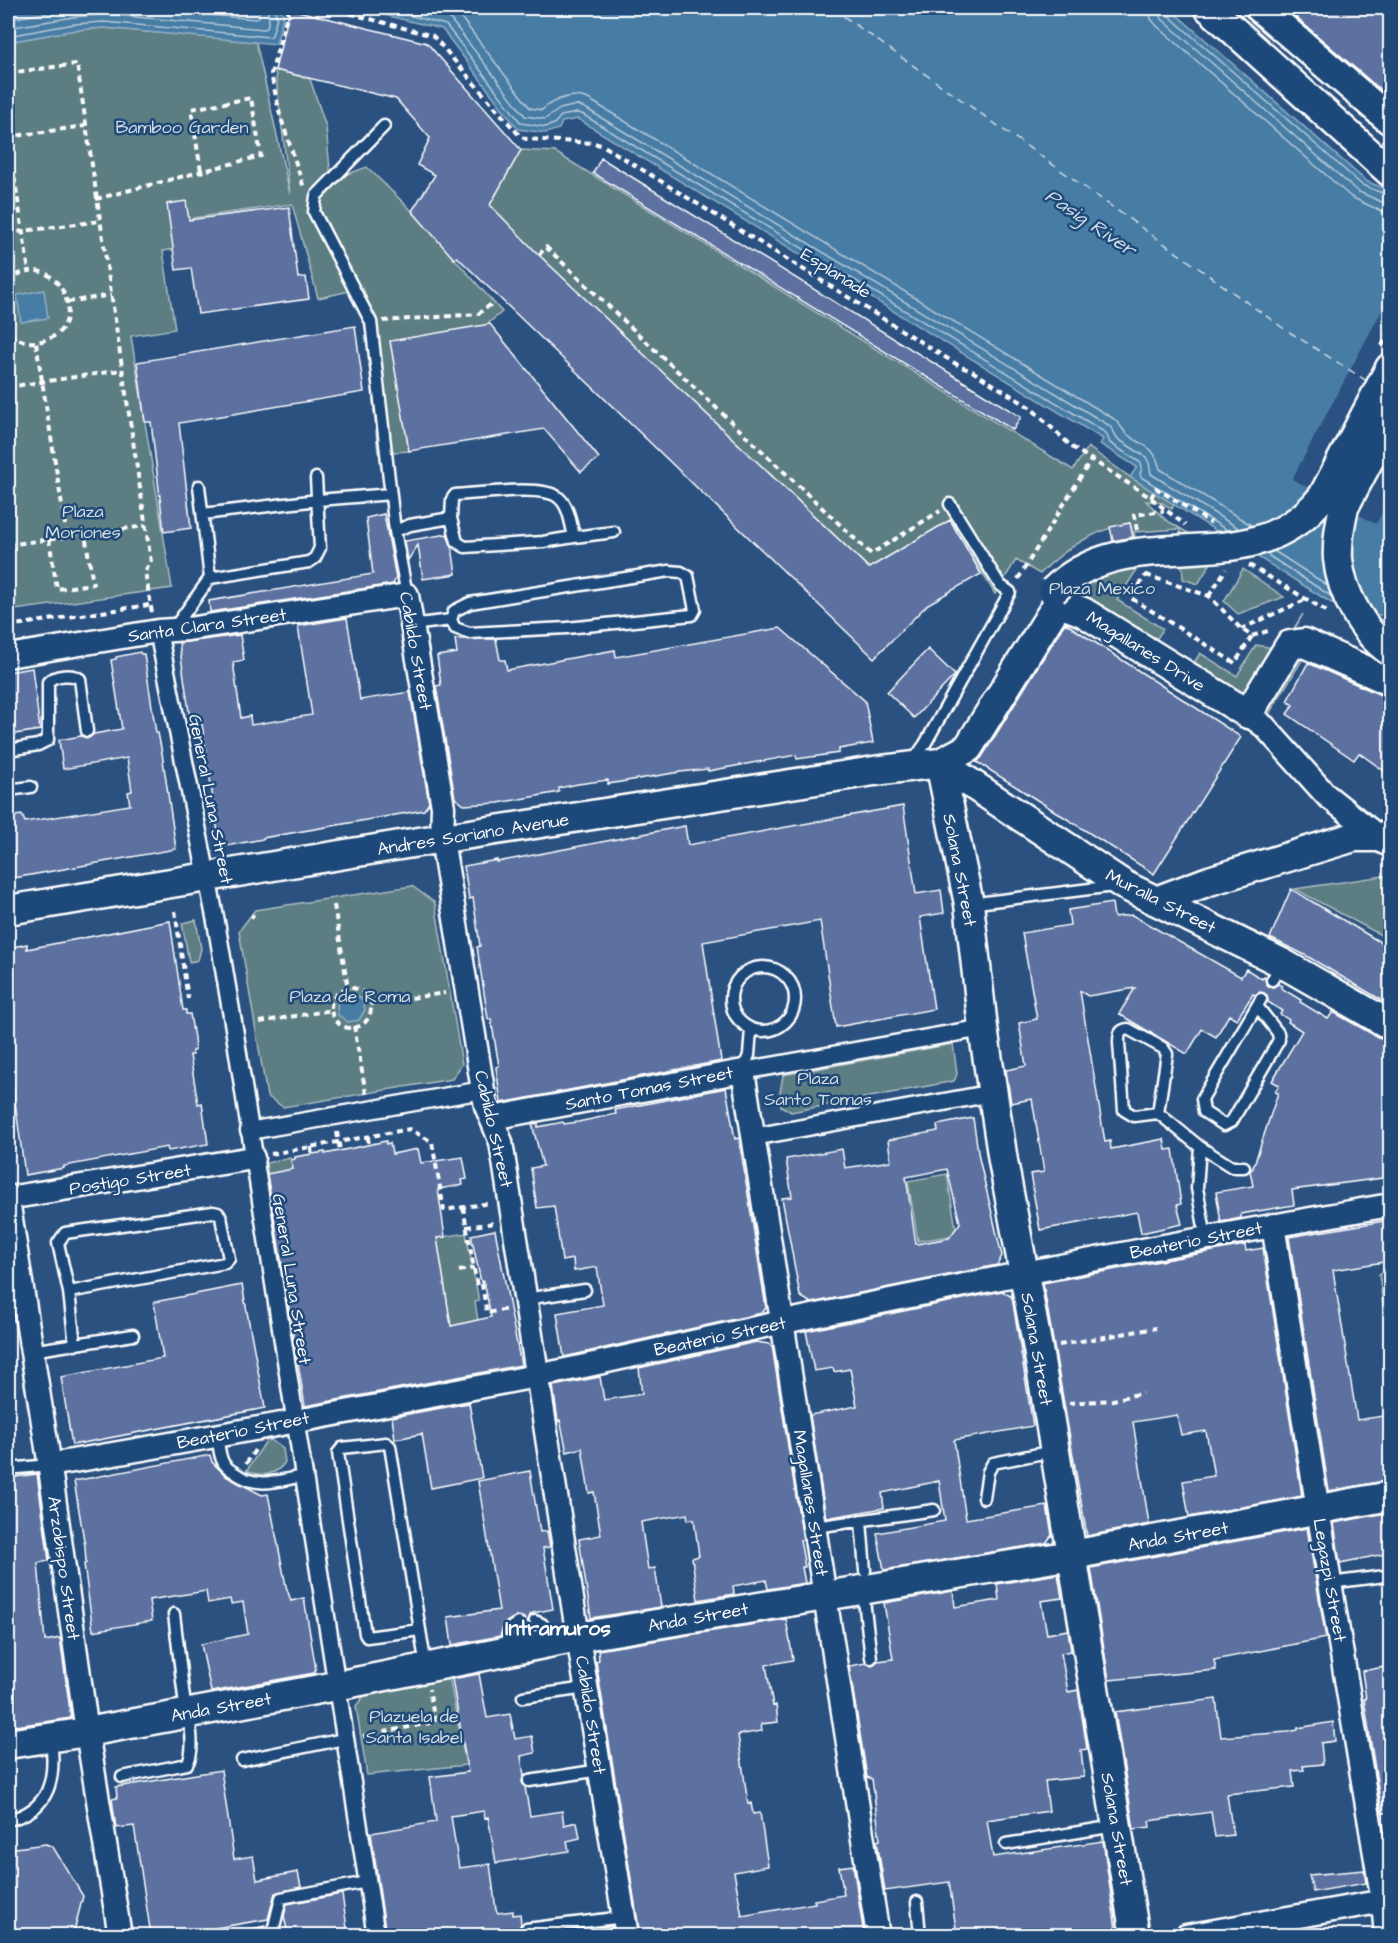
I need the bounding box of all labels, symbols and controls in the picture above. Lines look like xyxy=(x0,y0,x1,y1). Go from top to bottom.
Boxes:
park label: Bamboo Garden xyxy=(115,115,249,140)
water label: Pasig River xyxy=(1039,182,1143,265)
street label: Esplanade xyxy=(796,242,876,305)
park label: Plaza Moriones xyxy=(45,499,121,545)
park label: Plaza Mexico xyxy=(1049,576,1155,601)
street label: Cabildo Street xyxy=(393,590,438,713)
street label: Santa Clara Street xyxy=(126,602,289,649)
street label: Magallanes Drive xyxy=(1081,605,1210,699)
street label: General Luna Street xyxy=(182,712,239,887)
street label: Andres Soriano Avenue xyxy=(375,807,571,862)
street label: Solana Street xyxy=(936,811,983,929)
street label: Muralla Street xyxy=(1101,863,1221,940)
park label: Plaza de Roma xyxy=(289,984,411,1009)
street label: Santo Tomas Street xyxy=(563,1060,736,1117)
park label: Plaza Santo Tomas xyxy=(764,1066,872,1112)
street label: Cabildo Street xyxy=(468,1068,519,1191)
street label: Postigo Street xyxy=(67,1157,194,1202)
street label: General Luna Street xyxy=(266,1192,317,1367)
street label: Beaterio Street xyxy=(1128,1215,1265,1266)
street label: Solana Street xyxy=(1014,1290,1059,1408)
street label: Beaterio Street xyxy=(652,1310,789,1363)
street label: Beaterio Street xyxy=(175,1405,312,1456)
street label: Magallanes Street xyxy=(786,1428,835,1579)
street label: Arzobispo Street xyxy=(41,1494,86,1642)
street label: Anda Street xyxy=(1126,1515,1231,1558)
street label: Legazpi Street xyxy=(1305,1516,1353,1645)
street label: Anda Street xyxy=(646,1596,751,1639)
district label: Intramuros xyxy=(505,1614,611,1643)
street label: Cabildo Street xyxy=(569,1654,612,1777)
street label: Anda Street xyxy=(169,1686,274,1729)
park label: Plazuela de Santa Isabel xyxy=(366,1704,463,1750)
street label: Solana Street xyxy=(1094,1770,1139,1888)

